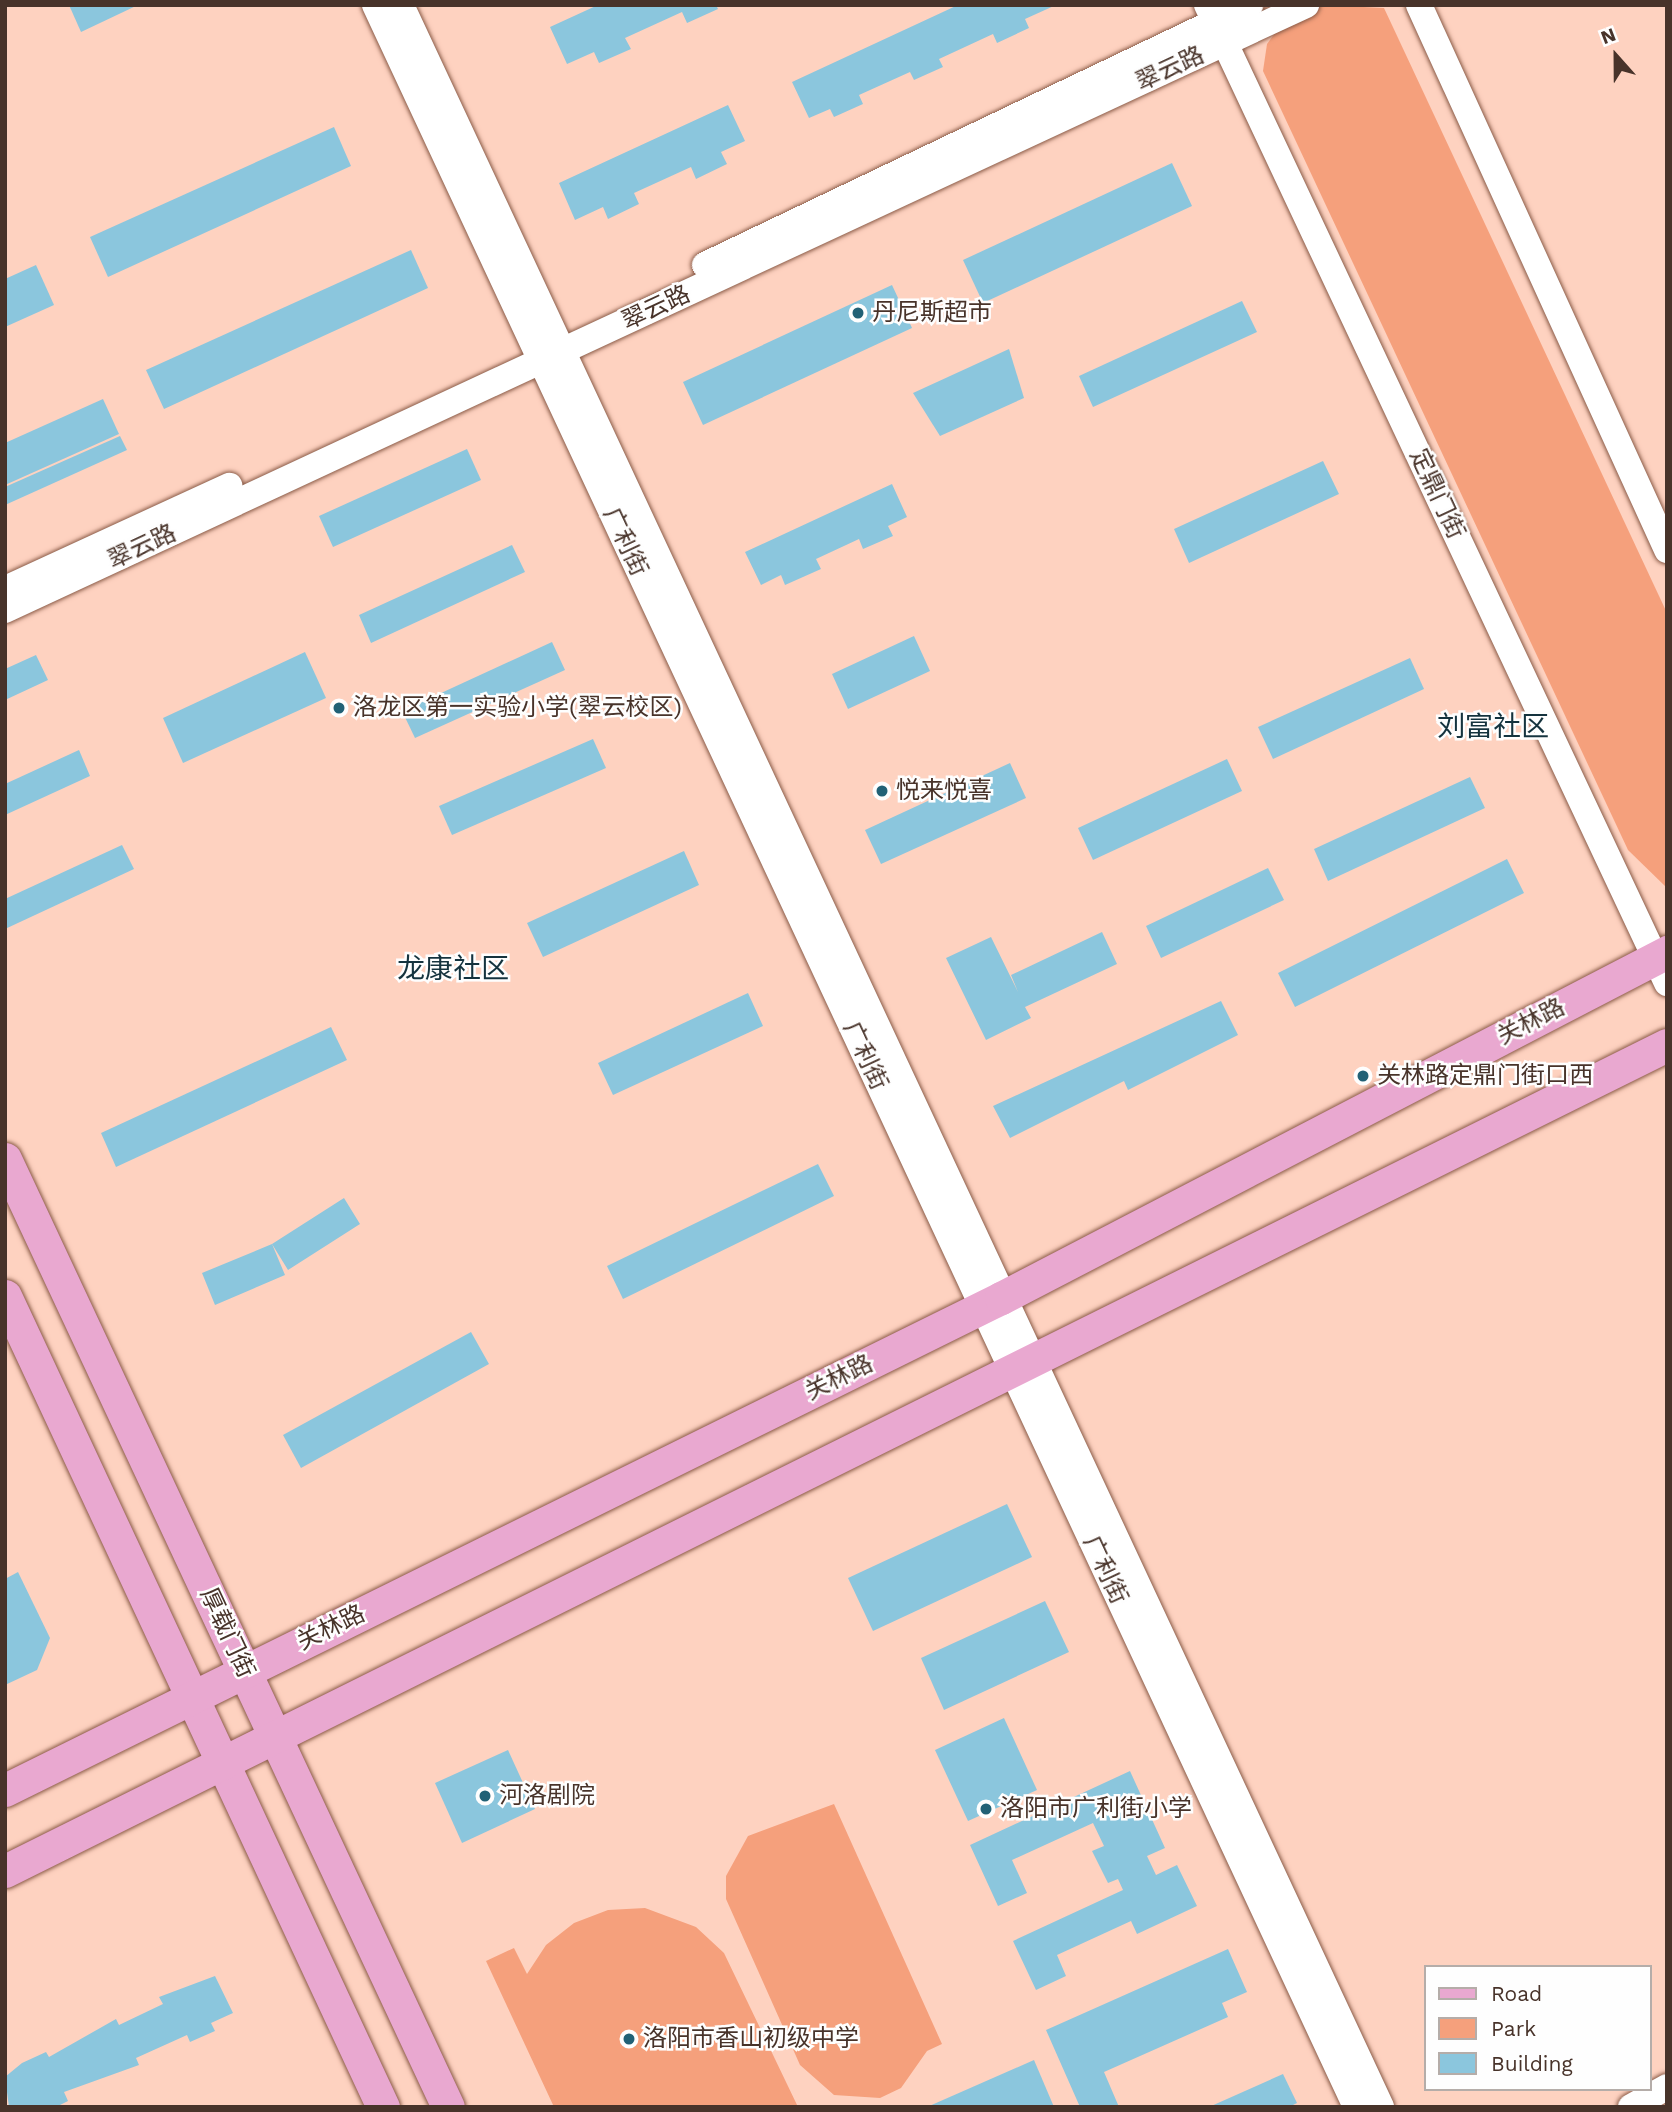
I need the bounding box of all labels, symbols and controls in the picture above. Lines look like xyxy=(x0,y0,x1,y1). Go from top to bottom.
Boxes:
north arrow xyxy=(1581,21,1651,91)
text: N xyxy=(1598,23,1619,49)
street label: 翠云路 xyxy=(1131,41,1209,97)
street label: 翠云路 xyxy=(617,280,695,336)
place label: 丹尼斯超市 xyxy=(872,299,992,327)
marker: 丹尼斯超市 xyxy=(850,305,866,321)
street label: 定鼎门街 xyxy=(1404,444,1470,544)
street label: 广利街 xyxy=(597,503,653,581)
street label: 翠云路 xyxy=(103,519,181,575)
place label: 洛龙区第一实验小学(翠云校区) xyxy=(353,694,682,722)
marker: 洛龙区第一实验小学(翠云校区) xyxy=(331,700,347,716)
district label: 刘富社区 xyxy=(1437,710,1549,744)
place label: 悦来悦喜 xyxy=(896,777,992,805)
marker: 悦来悦喜 xyxy=(874,783,890,799)
district label: 龙康社区 xyxy=(397,952,509,986)
street label: 关林路 xyxy=(1492,993,1570,1051)
street label: 广利街 xyxy=(837,1017,893,1095)
place label: 关林路定鼎门街口西 xyxy=(1377,1062,1593,1090)
marker: 关林路定鼎门街口西 xyxy=(1355,1068,1371,1084)
street label: 关林路 xyxy=(800,1349,878,1407)
street label: 广利街 xyxy=(1077,1531,1133,1609)
street label: 厚载门街 xyxy=(194,1583,260,1683)
street label: 关林路 xyxy=(292,1599,370,1657)
place label: 河洛剧院 xyxy=(499,1782,595,1810)
marker: 河洛剧院 xyxy=(477,1788,493,1804)
place label: 洛阳市广利街小学 xyxy=(1000,1795,1192,1823)
marker: 洛阳市广利街小学 xyxy=(978,1801,994,1817)
legend xyxy=(1424,1965,1651,2091)
text: Road xyxy=(1491,1981,1542,2006)
text: Park xyxy=(1491,2016,1536,2041)
place label: 洛阳市香山初级中学 xyxy=(643,2025,859,2053)
marker: 洛阳市香山初级中学 xyxy=(621,2031,637,2047)
text: Building xyxy=(1491,2051,1573,2076)

